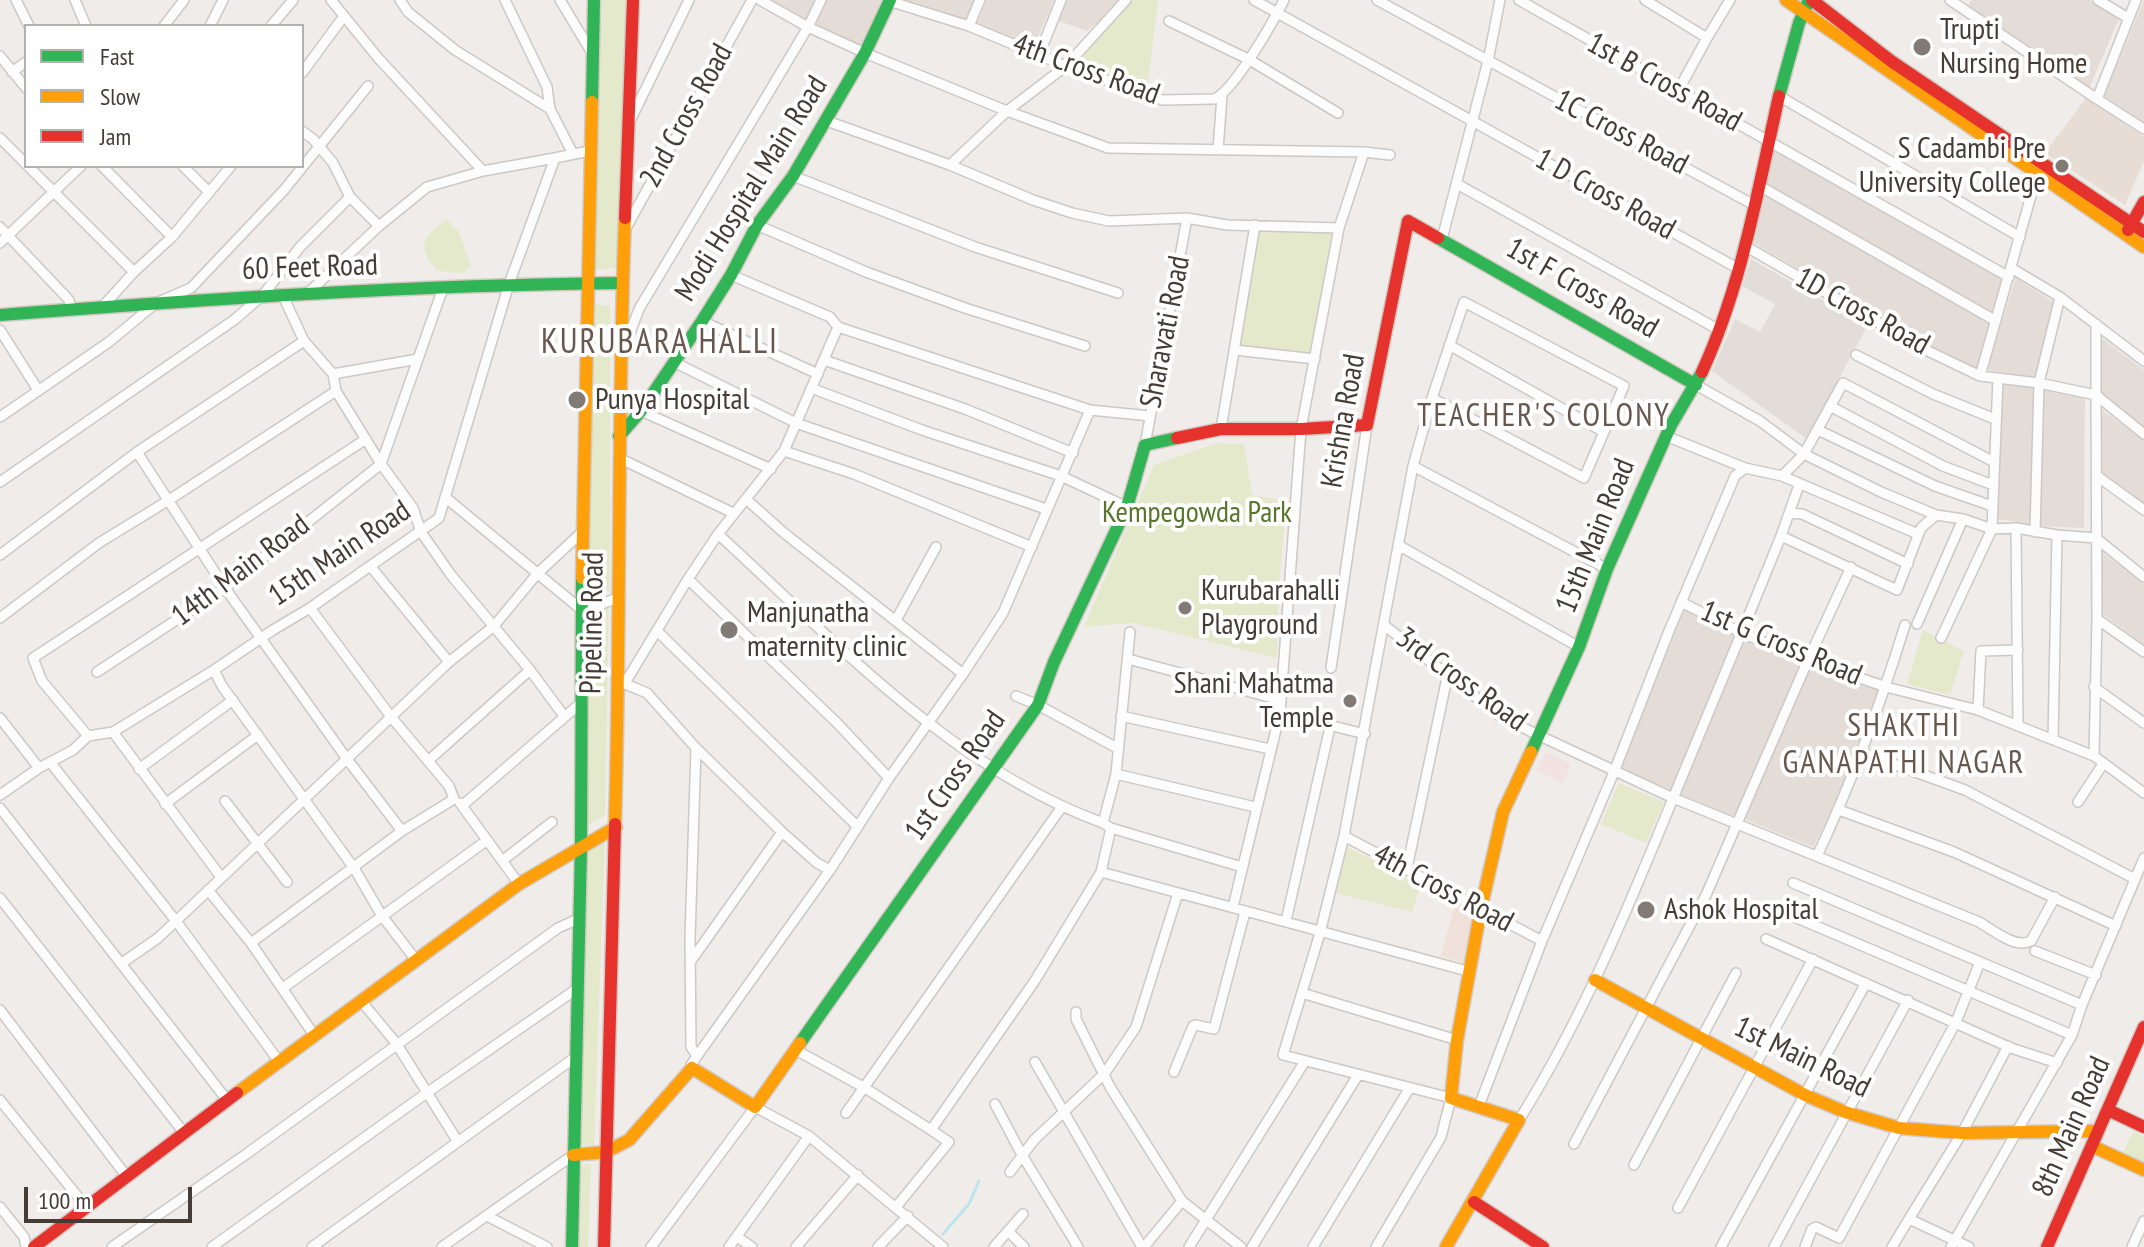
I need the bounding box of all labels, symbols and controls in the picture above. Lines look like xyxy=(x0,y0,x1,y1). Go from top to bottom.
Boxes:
place label: Trupti Nursing Home xyxy=(1940,12,2087,82)
legend xyxy=(24,24,304,168)
street label: 1st B Cross Road xyxy=(1580,26,1748,140)
street label: 4th Cross Road xyxy=(1008,27,1164,113)
marker: Trupti Nursing Home xyxy=(1911,36,1933,58)
street label: 2nd Cross Road xyxy=(633,38,741,194)
text: Fast xyxy=(100,41,134,72)
street label: Modi Hospital Main Road xyxy=(668,70,836,308)
text: Slow xyxy=(100,81,140,112)
street label: 1C Cross Road xyxy=(1548,83,1694,183)
text: Jam xyxy=(100,121,131,152)
place label: S Cadambi Pre University College xyxy=(1859,131,2046,202)
street label: 1 D Cross Road xyxy=(1529,142,1681,248)
marker: S Cadambi Pre University College xyxy=(2053,157,2071,175)
street label: 1st F Cross Road xyxy=(1500,231,1664,347)
street label: 60 Feet Road xyxy=(241,248,379,288)
street label: Sharavati Road xyxy=(1134,253,1198,411)
street label: 1D Cross Road xyxy=(1789,260,1935,364)
district label: KURUBARA HALLI xyxy=(541,323,779,363)
street label: Krishna Road xyxy=(1315,351,1373,491)
place label: Punya Hospital xyxy=(595,382,750,418)
marker: Punya Hospital xyxy=(566,389,588,411)
district label: TEACHER'S COLONY xyxy=(1417,398,1671,436)
street label: 15th Main Road xyxy=(1549,454,1643,618)
street label: 15th Main Road xyxy=(262,493,418,615)
park label: Kempegowda Park xyxy=(1102,495,1292,531)
street label: 14th Main Road xyxy=(165,508,317,634)
street label: Pipeline Road xyxy=(574,552,612,694)
place label: Kurubarahalli Playground xyxy=(1201,573,1340,644)
street label: 1st G Cross Road xyxy=(1695,594,1867,694)
place label: Manjunatha maternity clinic xyxy=(747,595,907,666)
marker: Kurubarahalli Playground xyxy=(1176,599,1194,617)
marker: Manjunatha maternity clinic xyxy=(718,619,740,641)
street label: 3rd Cross Road xyxy=(1388,620,1534,740)
place label: Shani Mahatma Temple xyxy=(1174,666,1334,736)
marker: Shani Mahatma Temple xyxy=(1341,692,1359,710)
street label: 1st Cross Road xyxy=(898,704,1014,848)
district label: SHAKTHI GANAPATHI NAGAR xyxy=(1783,708,2025,783)
street label: 4th Cross Road xyxy=(1367,837,1519,941)
place label: Ashok Hospital xyxy=(1664,892,1818,928)
marker: Ashok Hospital xyxy=(1635,899,1657,921)
street label: 1st Main Road xyxy=(1728,1010,1876,1106)
street label: 8th Main Road xyxy=(2025,1051,2119,1203)
scale bar xyxy=(28,1171,196,1221)
text: 100 m xyxy=(38,1185,91,1216)

